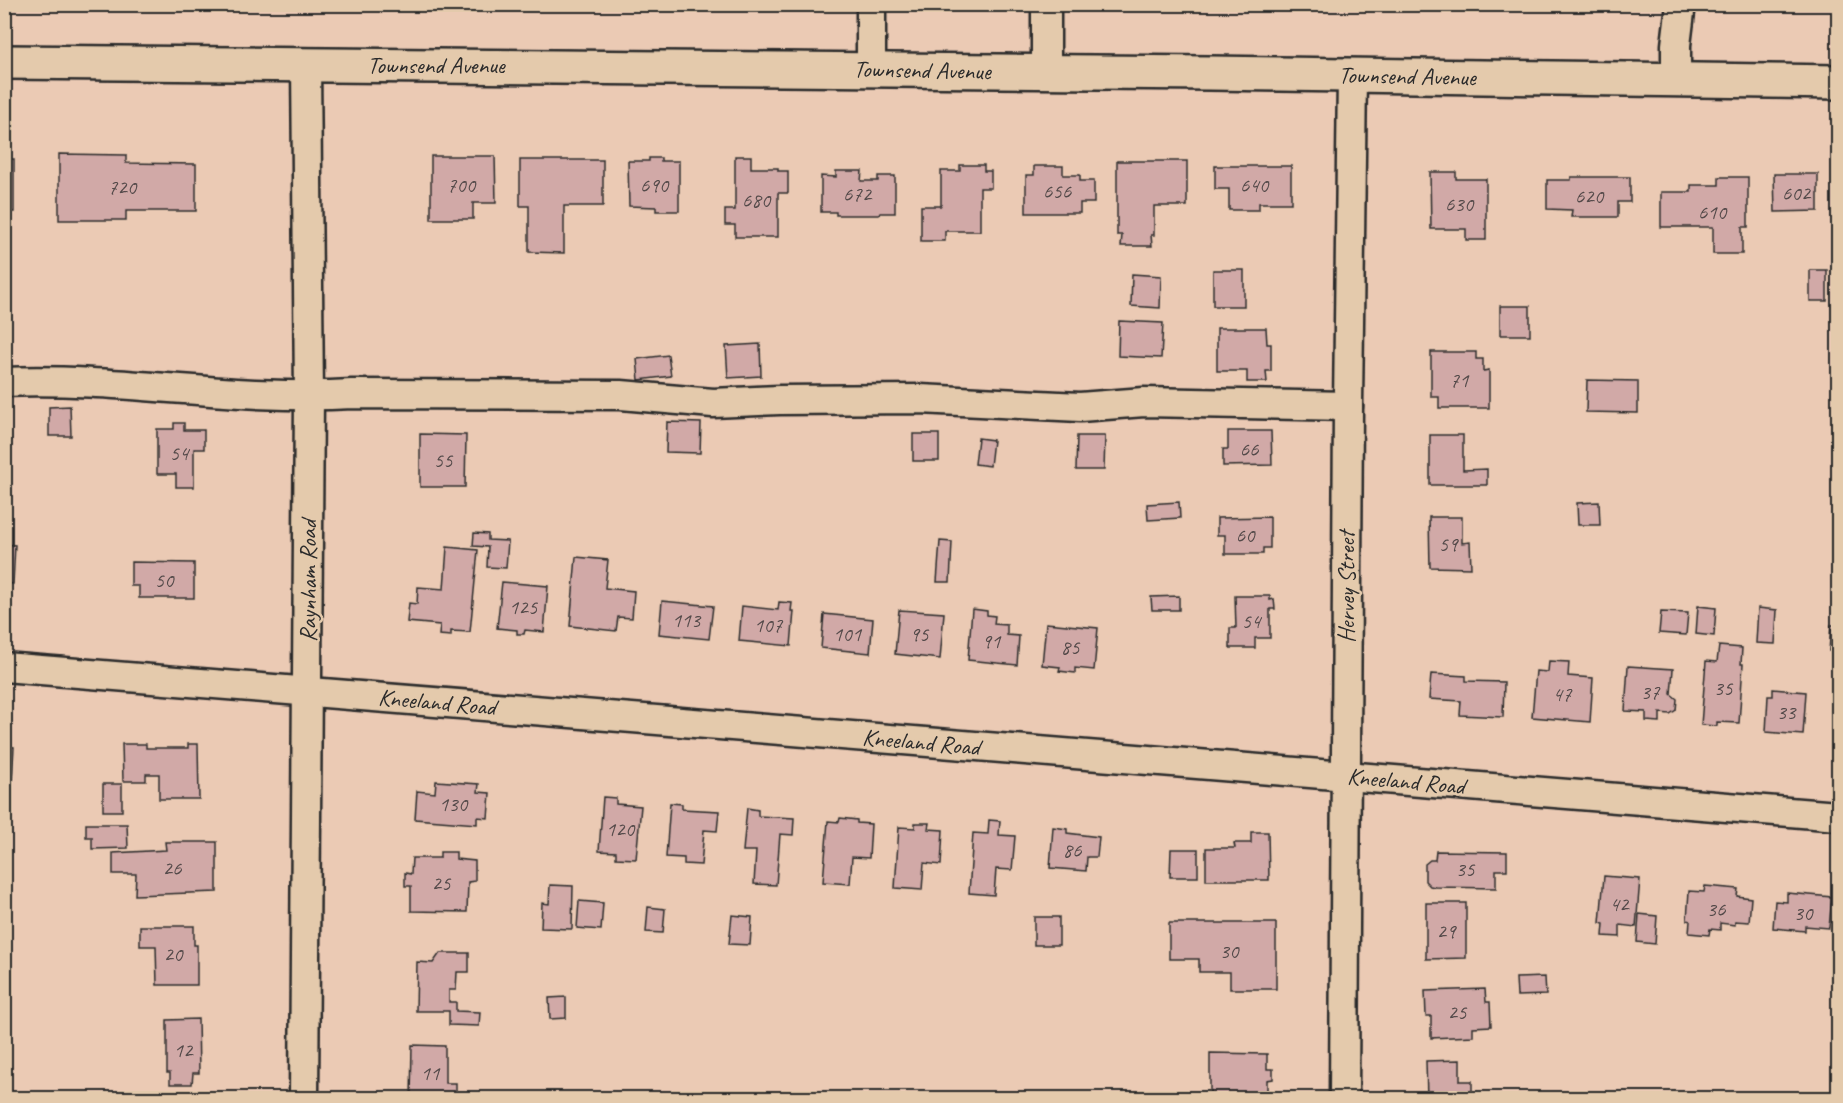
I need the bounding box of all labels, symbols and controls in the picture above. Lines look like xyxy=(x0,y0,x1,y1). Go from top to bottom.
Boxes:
street label: Townsend Avenue xyxy=(367,50,507,80)
street label: Townsend Avenue xyxy=(853,54,993,86)
street label: Townsend Avenue xyxy=(1338,60,1478,92)
house number: 700 xyxy=(447,172,477,198)
house number: 690 xyxy=(640,172,670,198)
house number: 640 xyxy=(1240,172,1270,198)
house number: 720 xyxy=(108,174,138,200)
house number: 656 xyxy=(1043,178,1072,204)
house number: 602 xyxy=(1782,180,1812,206)
house number: 672 xyxy=(843,181,873,207)
house number: 620 xyxy=(1575,183,1605,209)
house number: 680 xyxy=(742,187,772,213)
house number: 630 xyxy=(1445,191,1475,217)
house number: 610 xyxy=(1698,199,1728,225)
house number: 71 xyxy=(1450,367,1470,393)
house number: 66 xyxy=(1240,436,1259,462)
house number: 54 xyxy=(170,440,191,466)
house number: 55 xyxy=(434,447,454,473)
street label: Raynham Road xyxy=(293,516,323,642)
house number: 60 xyxy=(1236,522,1256,548)
street label: Hervey Street xyxy=(1331,528,1361,643)
house number: 59 xyxy=(1439,531,1459,557)
house number: 50 xyxy=(155,567,175,593)
house number: 125 xyxy=(509,594,539,620)
house number: 113 xyxy=(672,607,702,633)
house number: 54 xyxy=(1242,608,1263,634)
house number: 107 xyxy=(754,612,784,638)
house number: 101 xyxy=(833,621,863,647)
house number: 95 xyxy=(910,621,930,647)
house number: 91 xyxy=(982,628,1002,654)
house number: 85 xyxy=(1061,634,1081,660)
house number: 35 xyxy=(1714,675,1734,701)
house number: 37 xyxy=(1641,679,1661,705)
house number: 47 xyxy=(1553,681,1573,707)
street label: Kneeland Road xyxy=(377,682,500,722)
house number: 33 xyxy=(1777,699,1797,725)
street label: Kneeland Road xyxy=(861,722,984,762)
street label: Kneeland Road xyxy=(1346,761,1469,801)
house number: 130 xyxy=(439,791,469,817)
house number: 120 xyxy=(606,816,636,842)
house number: 86 xyxy=(1063,837,1082,863)
house number: 26 xyxy=(163,855,182,881)
house number: 35 xyxy=(1456,856,1476,882)
house number: 25 xyxy=(432,870,452,896)
house number: 42 xyxy=(1610,891,1630,917)
house number: 36 xyxy=(1707,896,1726,922)
house number: 30 xyxy=(1794,900,1814,926)
house number: 29 xyxy=(1437,918,1457,944)
house number: 30 xyxy=(1220,938,1240,964)
house number: 20 xyxy=(164,941,184,967)
house number: 25 xyxy=(1448,999,1468,1025)
house number: 12 xyxy=(174,1037,194,1063)
house number: 11 xyxy=(421,1060,441,1086)

